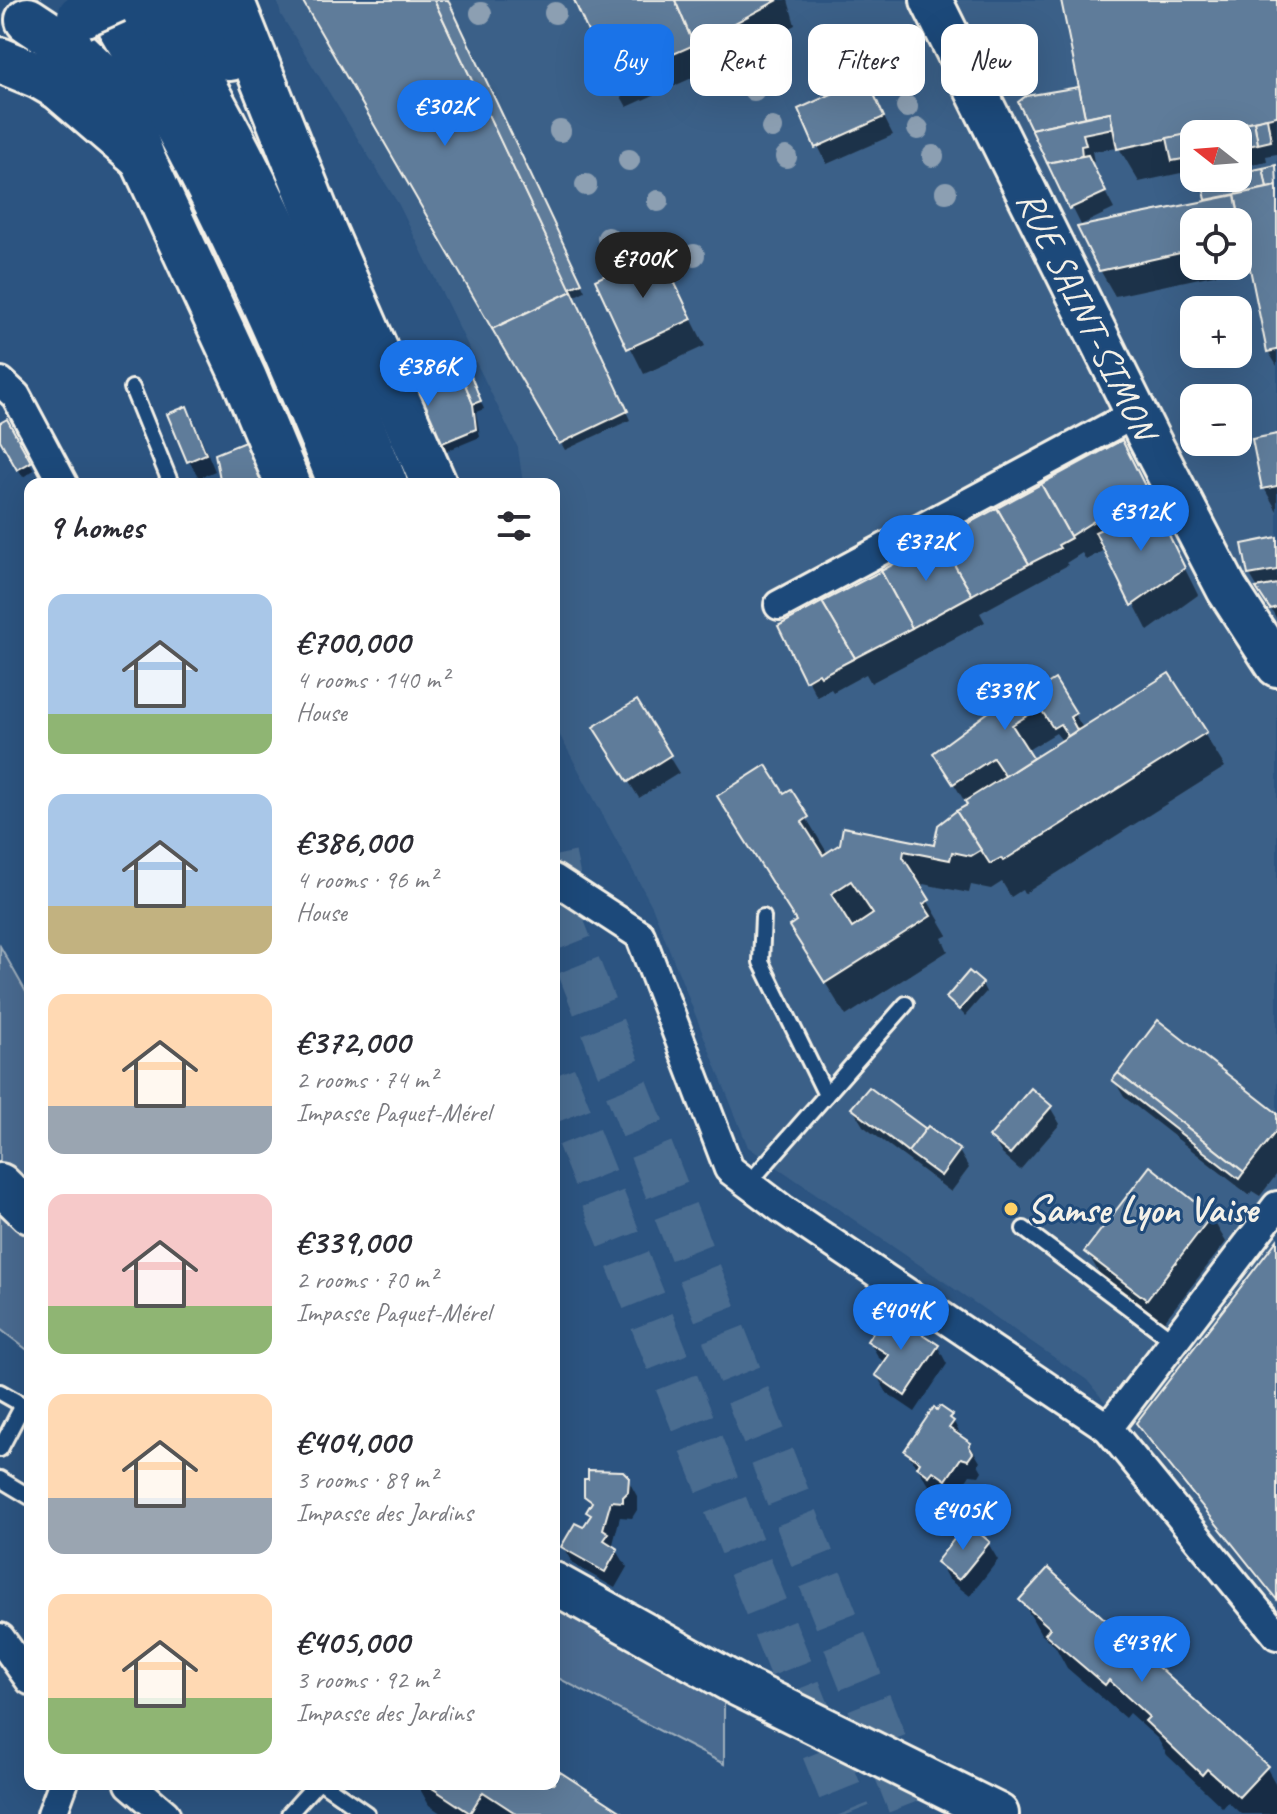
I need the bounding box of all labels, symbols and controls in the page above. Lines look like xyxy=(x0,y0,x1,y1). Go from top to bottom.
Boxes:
chip: Buy xyxy=(584,24,674,96)
chip: Rent xyxy=(690,24,792,96)
chip: Filters xyxy=(808,24,925,96)
chip: New xyxy=(941,24,1038,96)
pin: €302K xyxy=(389,80,501,148)
text: €302K xyxy=(415,89,475,122)
north arrow xyxy=(1180,120,1252,192)
map controls xyxy=(1180,120,1252,456)
street label: RUE SAINT-SIMON xyxy=(1006,183,1170,452)
button: locate xyxy=(1180,208,1252,280)
pin: €700K xyxy=(587,232,699,300)
text: €700K xyxy=(613,241,673,274)
button: + xyxy=(1180,296,1252,368)
pin: €386K xyxy=(372,340,484,408)
text: €386K xyxy=(398,349,458,382)
button: − xyxy=(1180,384,1252,456)
pin: €312K xyxy=(1085,485,1197,553)
text: €312K xyxy=(1111,494,1171,527)
icon: filters xyxy=(492,504,536,548)
text: 9 homes xyxy=(48,505,144,548)
pin: €372K xyxy=(870,515,982,583)
text: €372K xyxy=(896,524,956,557)
text: €700,000 xyxy=(296,620,410,663)
icon: home xyxy=(112,626,208,722)
text: 4 rooms · 140 m² xyxy=(296,663,448,696)
pin: €339K xyxy=(949,664,1061,732)
text: €339K xyxy=(975,673,1035,706)
text: House xyxy=(296,696,347,729)
text: €386,000 xyxy=(296,820,411,863)
icon: home xyxy=(112,826,208,922)
text: 4 rooms · 96 m² xyxy=(296,863,437,896)
text: House xyxy=(296,896,347,929)
text: €372,000 xyxy=(296,1020,410,1063)
icon: home xyxy=(112,1026,208,1122)
text: 2 rooms · 74 m² xyxy=(296,1063,437,1096)
text: Impasse Paquet-Mérel xyxy=(296,1096,491,1129)
place label: Samse Lyon Vaise xyxy=(1027,1186,1261,1233)
marker: Samse Lyon Vaise xyxy=(1002,1200,1020,1218)
text: €339,000 xyxy=(296,1220,409,1263)
icon: home xyxy=(112,1226,208,1322)
text: 2 rooms · 70 m² xyxy=(296,1263,437,1296)
pin: €404K xyxy=(845,1284,957,1352)
text: €404K xyxy=(871,1293,931,1326)
text: Impasse Paquet-Mérel xyxy=(296,1296,491,1329)
text: €404,000 xyxy=(296,1420,410,1463)
icon: home xyxy=(112,1426,208,1522)
text: 3 rooms · 89 m² xyxy=(296,1463,437,1496)
pin: €405K xyxy=(907,1484,1019,1552)
text: €405K xyxy=(933,1493,993,1526)
text: Impasse des Jardins xyxy=(296,1496,473,1529)
pin: €439K xyxy=(1086,1616,1198,1684)
text: €405,000 xyxy=(296,1620,409,1663)
text: €439K xyxy=(1112,1625,1172,1658)
icon: home xyxy=(112,1626,208,1722)
text: 3 rooms · 92 m² xyxy=(296,1663,437,1696)
text: Impasse des Jardins xyxy=(296,1696,473,1729)

